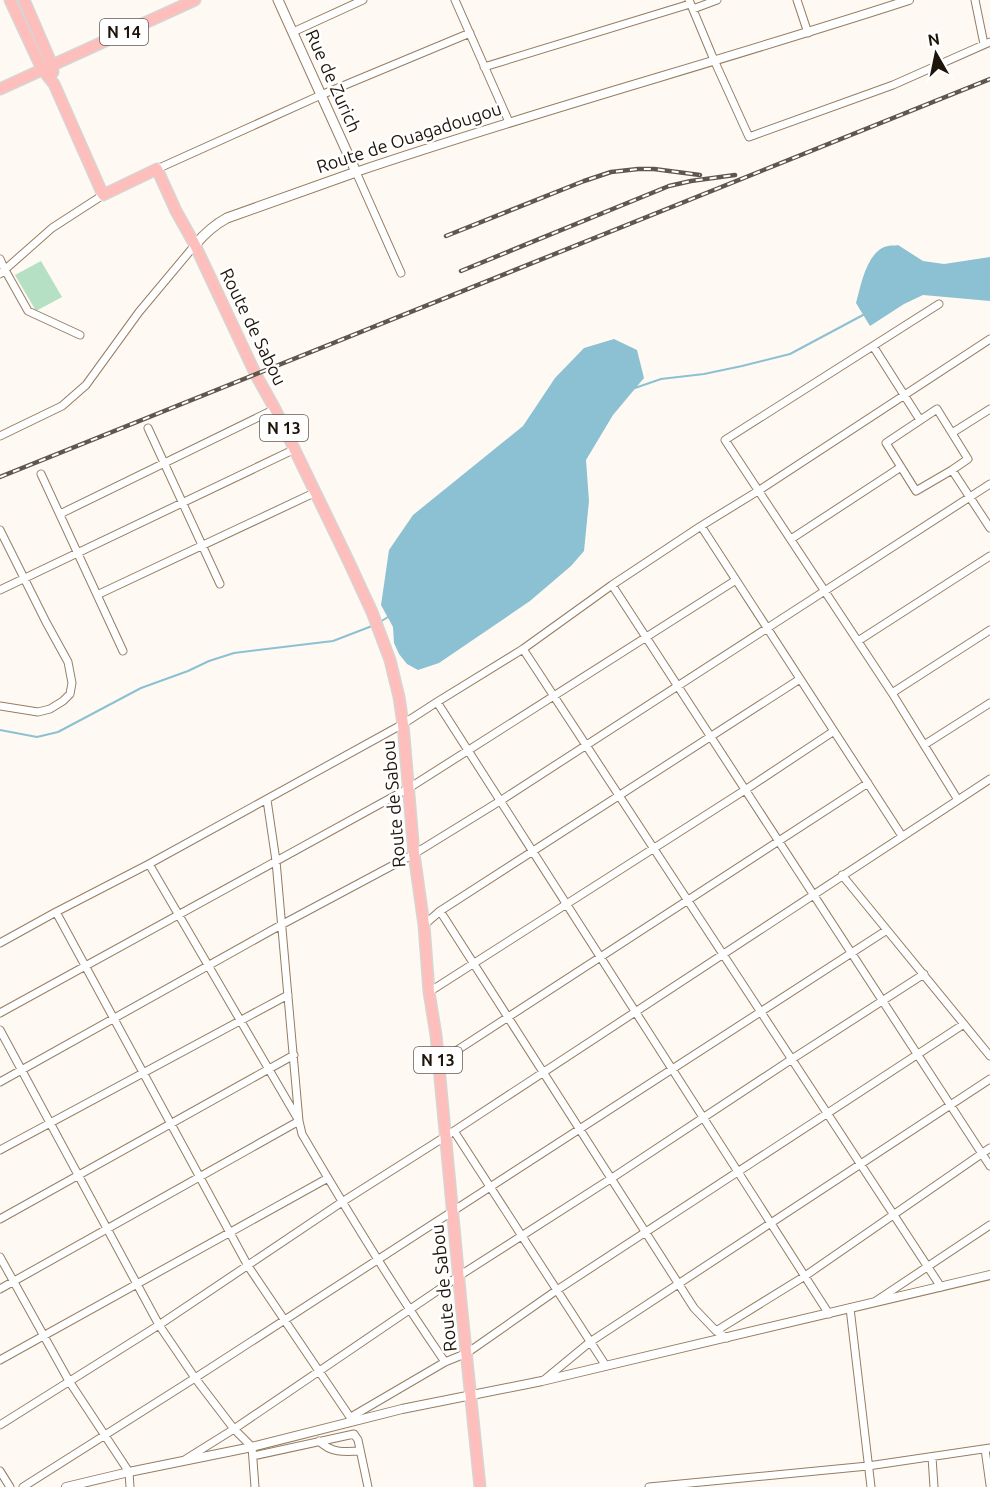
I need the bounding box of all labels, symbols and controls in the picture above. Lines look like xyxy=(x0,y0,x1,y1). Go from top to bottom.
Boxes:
road number: N 14 xyxy=(100,19,148,45)
north arrow xyxy=(906,24,966,84)
street label: Rue de Zurich xyxy=(302,26,365,135)
text: N xyxy=(926,29,941,49)
street label: Route de Ouagadougou xyxy=(314,98,504,176)
street label: Route de Sabou xyxy=(217,265,291,388)
road number: N 13 xyxy=(260,415,308,441)
street label: Route de Sabou xyxy=(377,740,409,869)
road number: N 13 xyxy=(414,1047,462,1073)
street label: Route de Sabou xyxy=(426,1224,460,1353)

